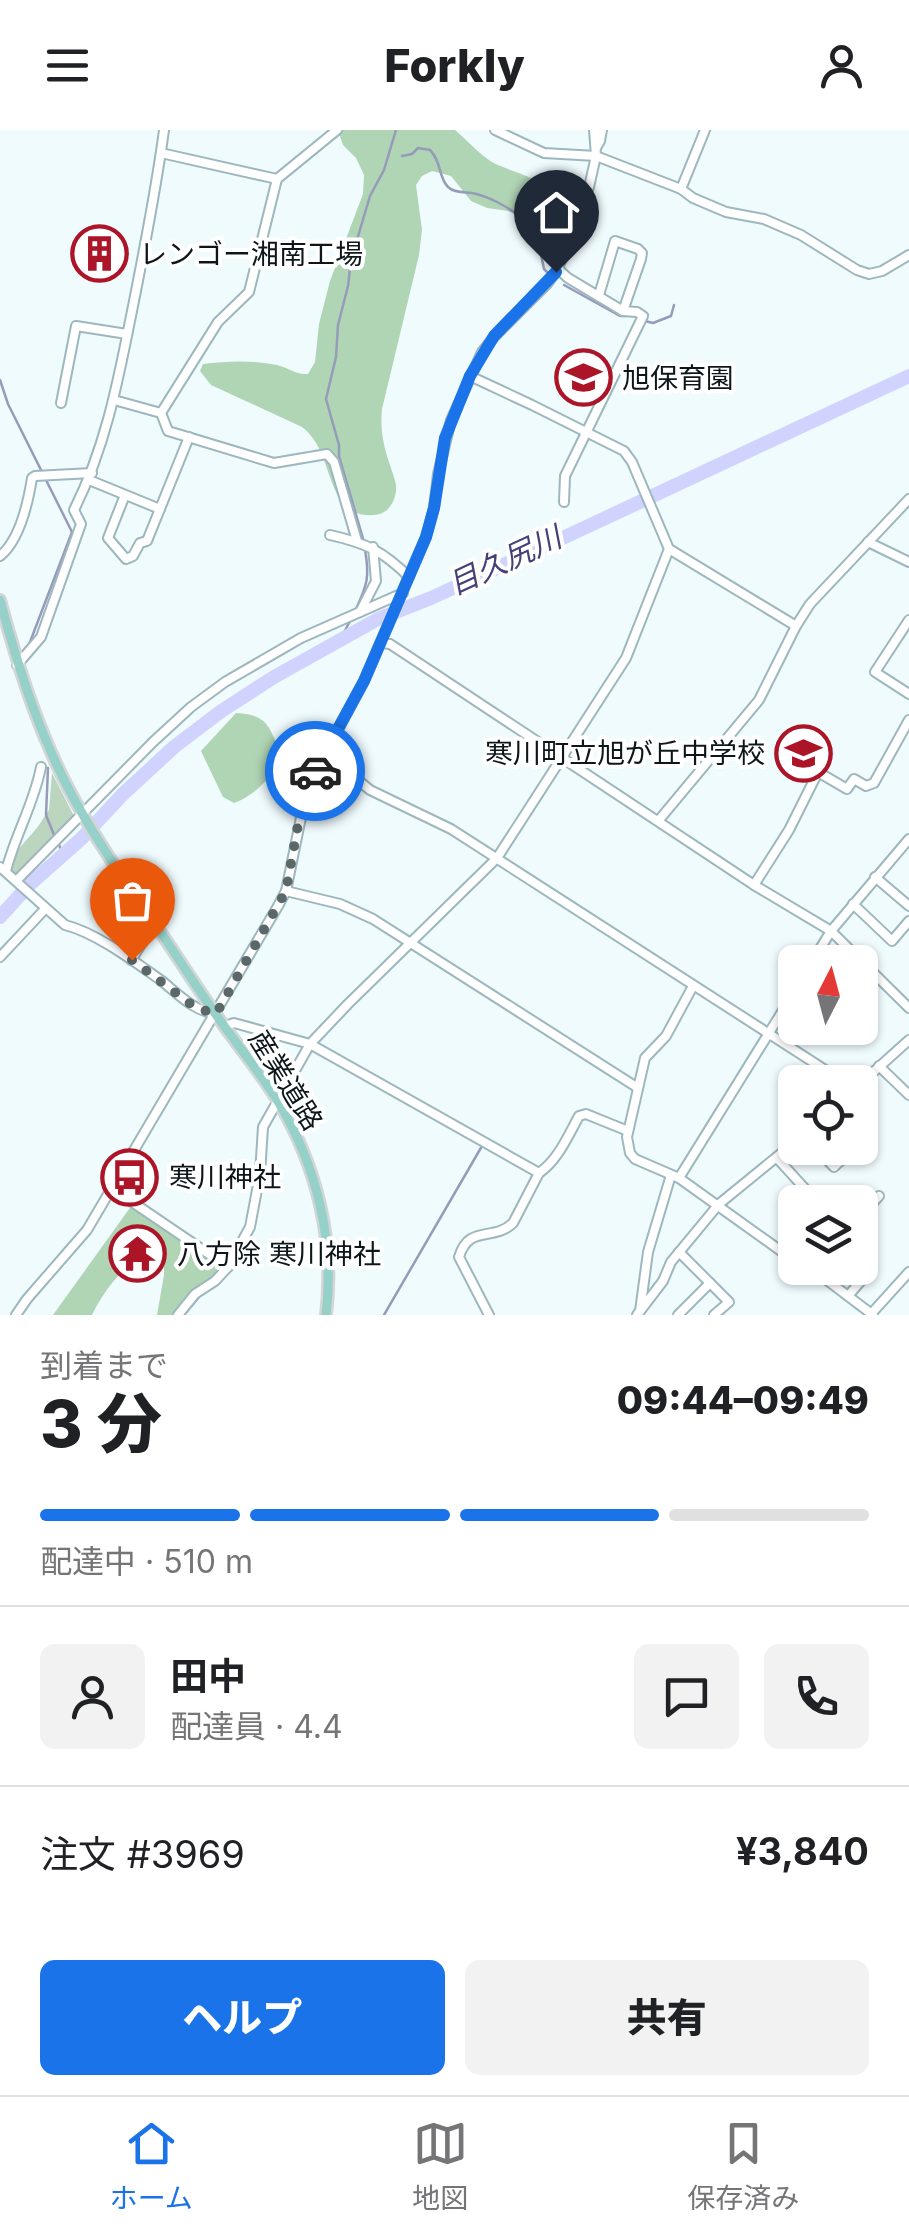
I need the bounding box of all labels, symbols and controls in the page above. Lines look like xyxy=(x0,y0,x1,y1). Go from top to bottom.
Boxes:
icon: menu xyxy=(40,38,95,93)
text: Forkly xyxy=(384,38,525,93)
icon: person xyxy=(814,38,869,93)
pin xyxy=(514,170,599,273)
icon: home xyxy=(529,185,584,240)
building icon: レンゴー湘南工場 xyxy=(70,224,130,284)
place label: レンゴー湘南工場 xyxy=(139,237,363,271)
school or university icon: 旭保育園 xyxy=(553,348,613,408)
place label: 旭保育園 xyxy=(622,361,734,395)
water label: 目久尻川 xyxy=(443,517,569,602)
courier xyxy=(265,721,365,821)
school or university icon: 寒川町立旭が丘中学校 xyxy=(774,723,834,783)
place label: 寒川町立旭が丘中学校 xyxy=(485,736,765,770)
icon: car xyxy=(288,744,343,799)
pin xyxy=(90,858,175,961)
icon: bag xyxy=(105,873,160,928)
north arrow xyxy=(778,945,878,1045)
map controls xyxy=(778,945,878,1285)
street label: 産業道路 xyxy=(242,1023,330,1137)
button: locate xyxy=(778,1065,878,1165)
bus stop icon: 寒川神社 xyxy=(100,1147,160,1207)
place label: 寒川神社 xyxy=(169,1160,281,1194)
button: layers xyxy=(778,1185,878,1285)
temple icon: 八方除 寒川神社 xyxy=(108,1224,168,1284)
place label: 八方除 寒川神社 xyxy=(177,1237,381,1271)
text: 到着まで xyxy=(40,1346,168,1385)
text: 09:44–09:49 xyxy=(617,1377,869,1423)
text: 3 分 xyxy=(40,1384,162,1463)
text: 配達中 · 510 m xyxy=(40,1542,253,1581)
button: person xyxy=(40,1644,145,1749)
button: chat xyxy=(634,1644,739,1749)
button: phone xyxy=(764,1644,869,1749)
text: 田中 xyxy=(170,1653,246,1699)
text: 配達員 · 4.4 xyxy=(170,1707,343,1746)
text: ¥3,840 xyxy=(736,1828,869,1874)
text: 注文 #3969 xyxy=(40,1831,245,1877)
button: ヘルプ xyxy=(40,1960,445,2075)
button: 共有 xyxy=(465,1960,869,2075)
tab: ホーム xyxy=(110,2116,193,2216)
tab: 地図 xyxy=(412,2116,468,2216)
tab: 保存済み xyxy=(687,2116,799,2216)

